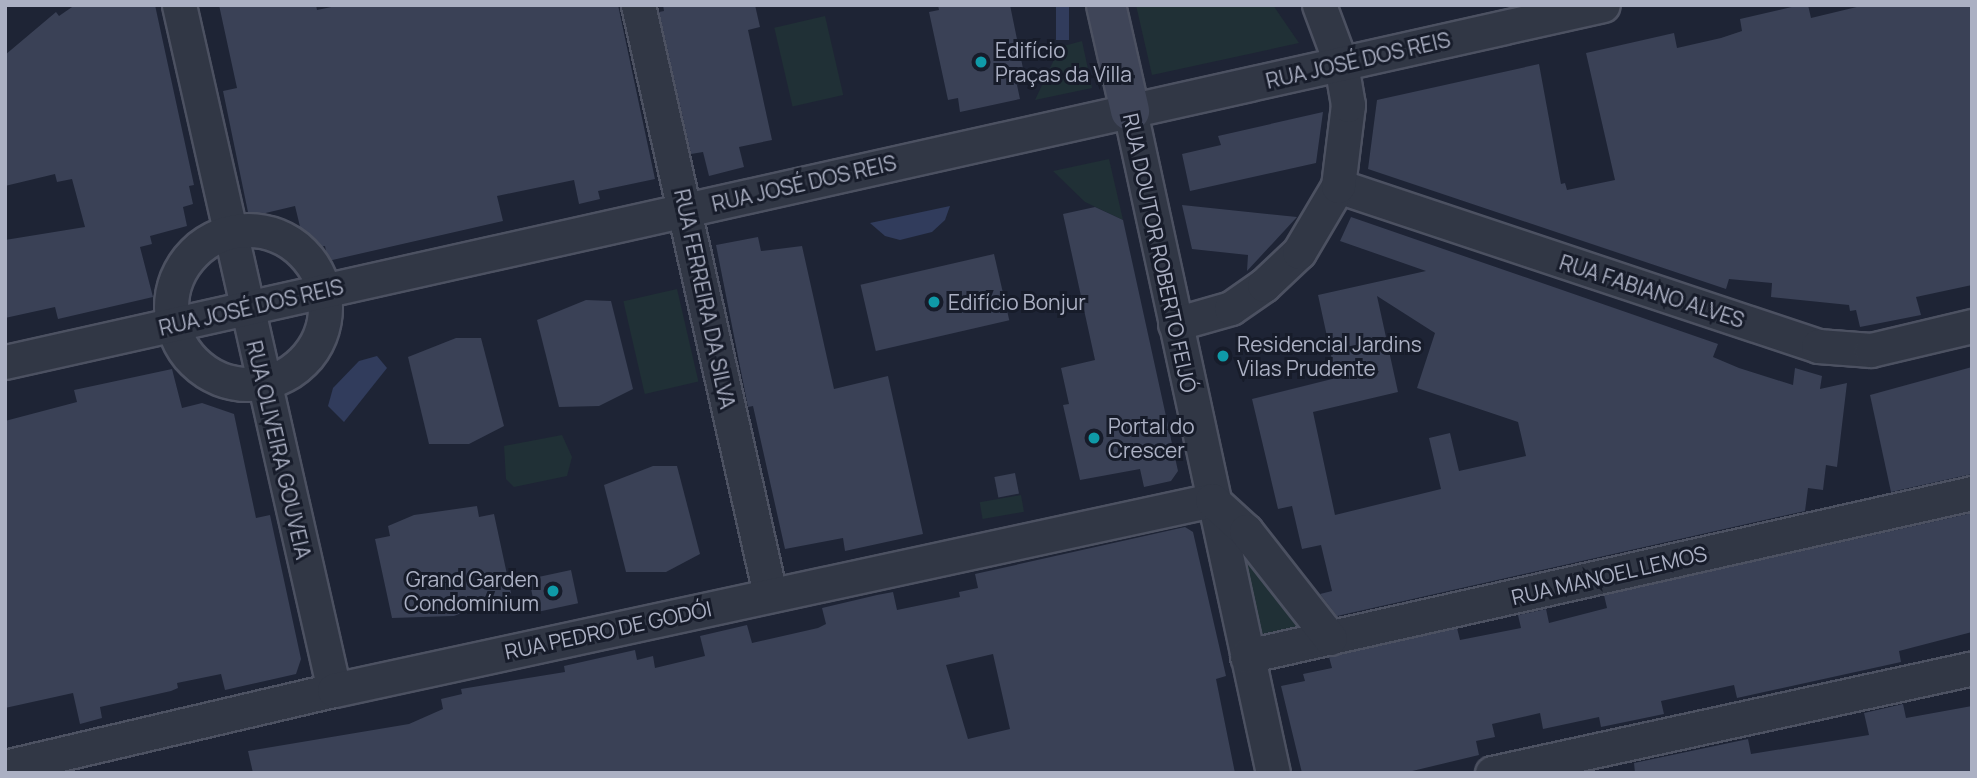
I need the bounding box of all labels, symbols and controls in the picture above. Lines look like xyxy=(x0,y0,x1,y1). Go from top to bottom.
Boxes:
street label: RUA JOSÉ DOS REIS xyxy=(1263,27,1453,93)
place label: Edifício Praças da Villa xyxy=(995,37,1132,87)
marker: Edifício Praças da Villa xyxy=(973,54,989,70)
street label: RUA DOUTOR ROBERTO FEIJÓ xyxy=(1118,111,1202,395)
street label: RUA JOSÉ DOS REIS xyxy=(709,150,899,216)
street label: RUA FERREIRA DA SILVA xyxy=(669,187,741,411)
street label: RUA FABIANO ALVES xyxy=(1556,249,1748,333)
street label: RUA JOSÉ DOS REIS xyxy=(156,274,346,340)
place label: Edifício Bonjur xyxy=(948,289,1086,315)
marker: Edifício Bonjur xyxy=(926,294,942,310)
place label: Residencial Jardins Vilas Prudente xyxy=(1237,331,1422,381)
street label: RUA OLIVEIRA GOUVEIA xyxy=(242,338,316,562)
marker: Residencial Jardins Vilas Prudente xyxy=(1215,348,1231,364)
place label: Portal do Crescer xyxy=(1108,413,1195,463)
marker: Portal do Crescer xyxy=(1086,430,1102,446)
street label: RUA MANOEL LEMOS xyxy=(1508,540,1710,610)
place label: Grand Garden Condomínium xyxy=(404,566,539,616)
marker: Grand Garden Condomínium xyxy=(545,583,561,599)
street label: RUA PEDRO DE GODÓI xyxy=(502,596,714,664)

